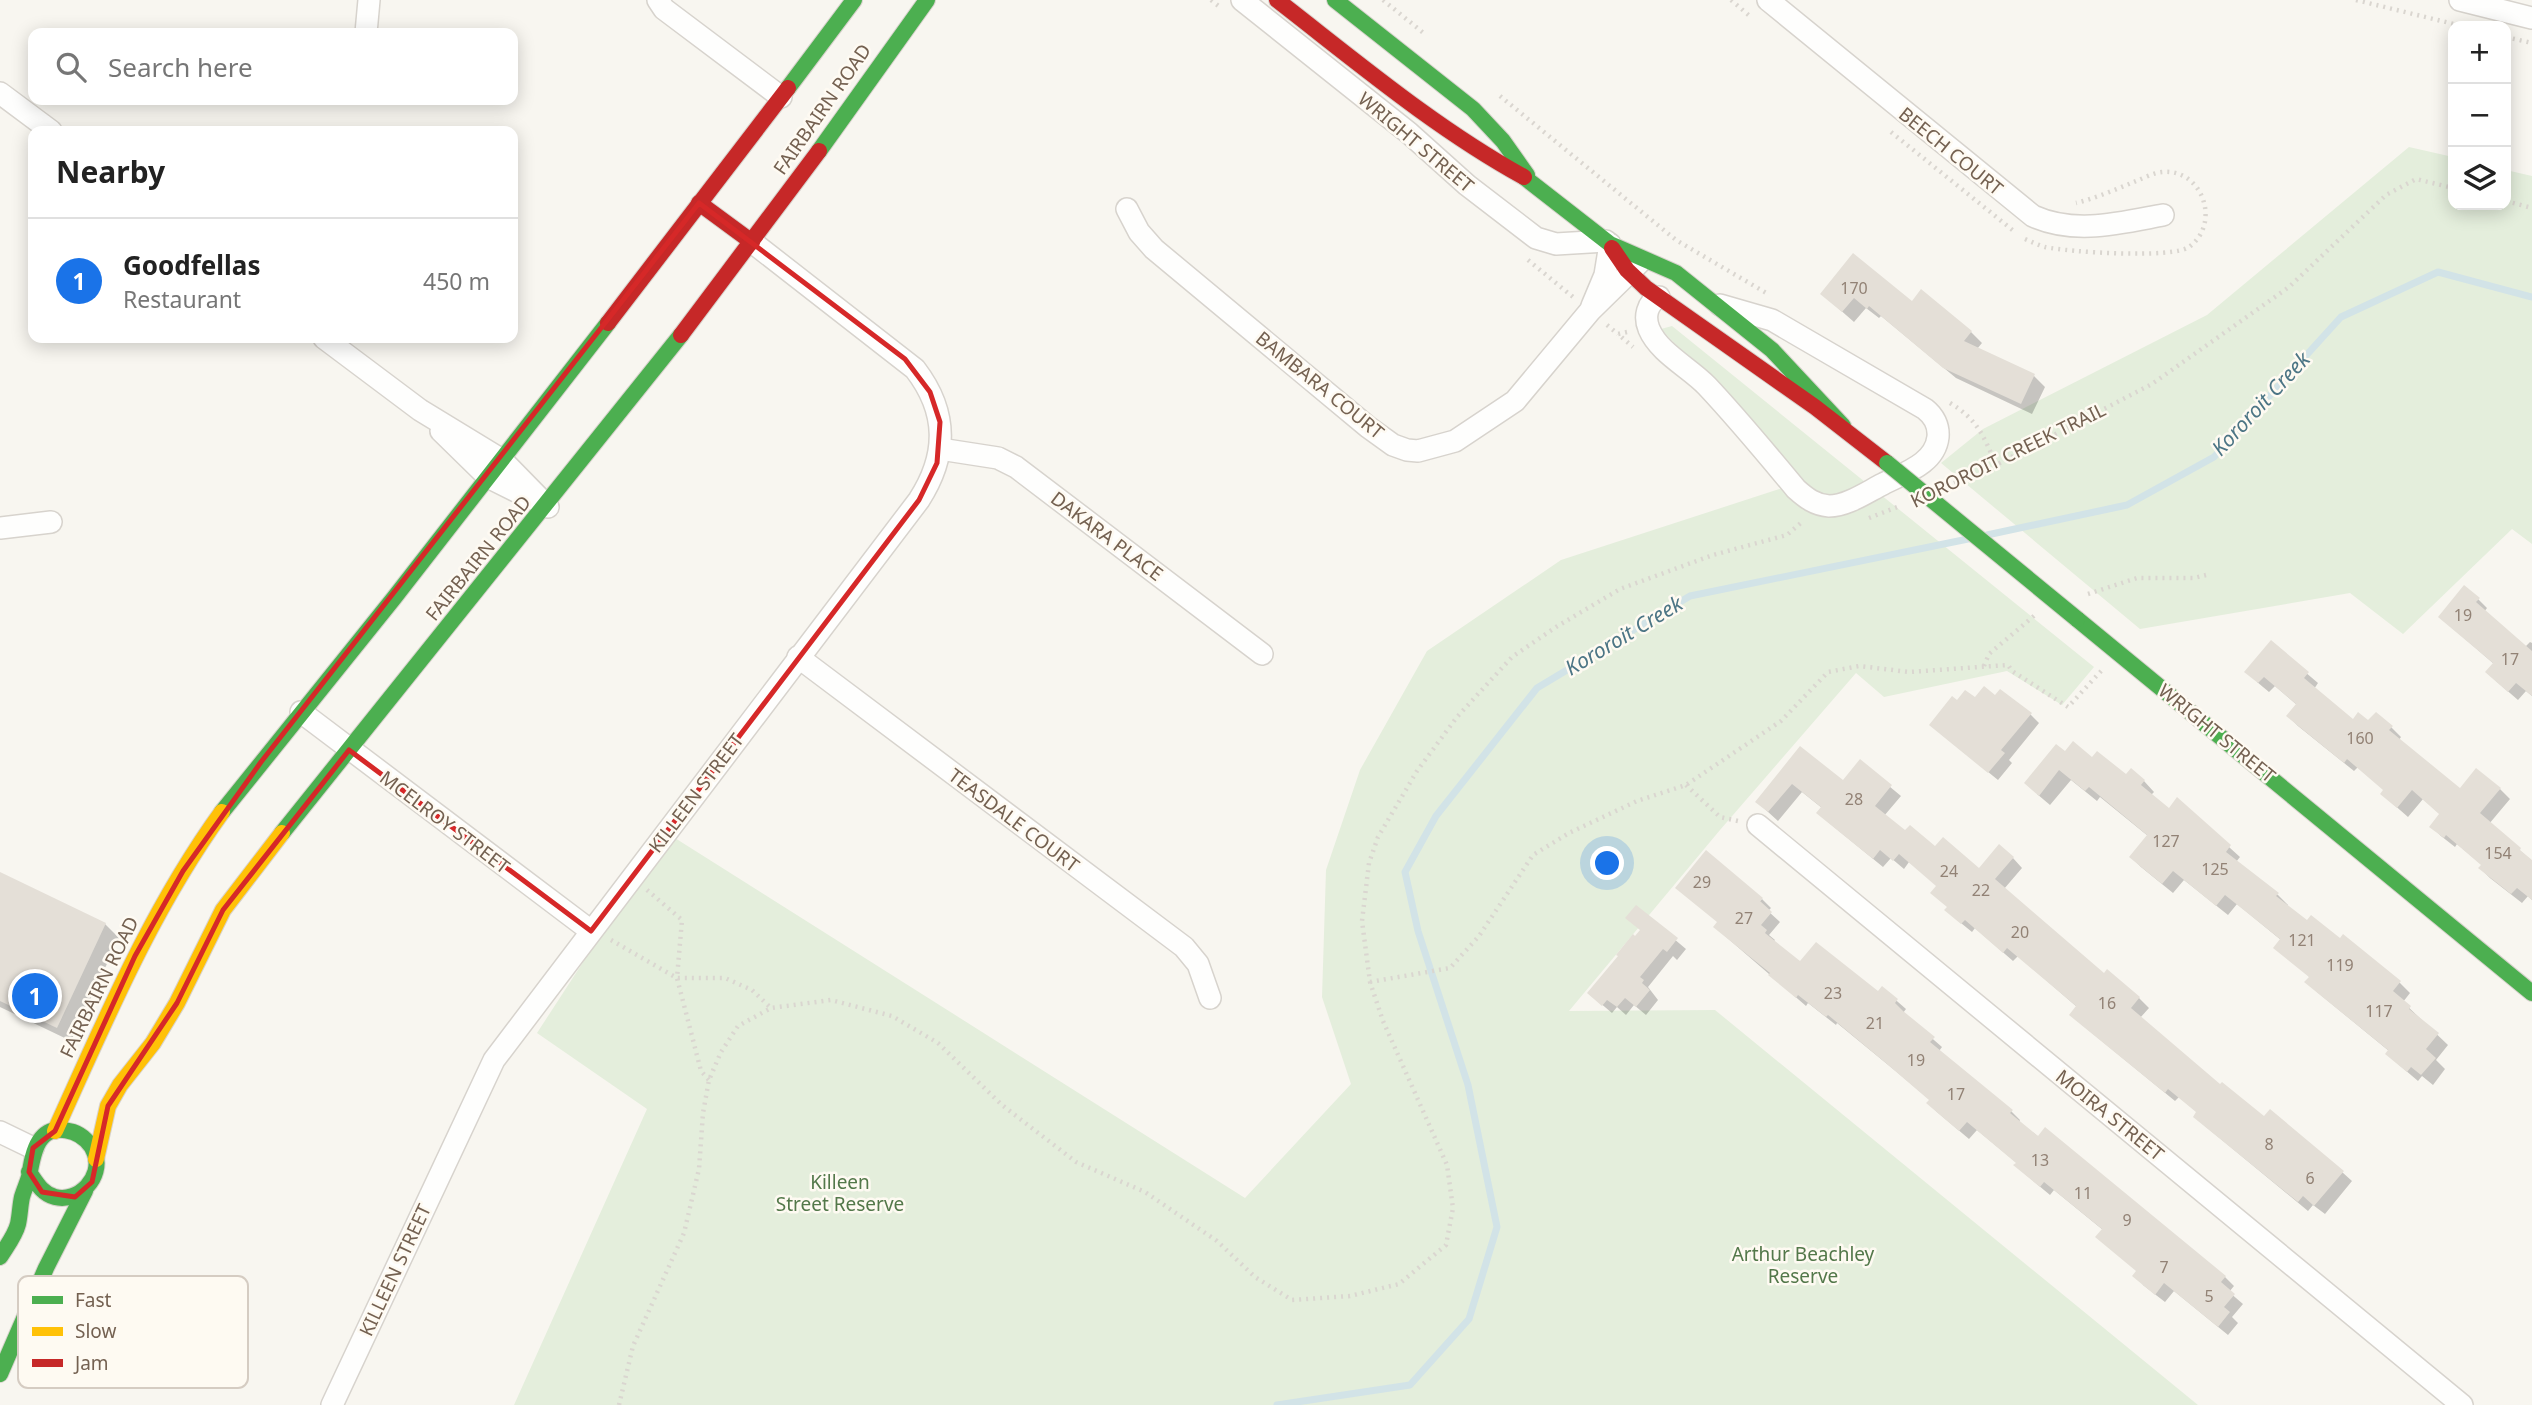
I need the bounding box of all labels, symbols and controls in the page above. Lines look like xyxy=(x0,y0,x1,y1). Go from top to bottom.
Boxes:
map controls xyxy=(2448,21,2511,210)
button: + xyxy=(2448,21,2511,84)
search box xyxy=(28,28,518,105)
street label: FAIRBAIRN ROAD xyxy=(767,38,877,180)
icon: search xyxy=(52,48,90,86)
text: Search here xyxy=(108,49,253,85)
button: − xyxy=(2448,84,2511,147)
street label: WRIGHT STREET xyxy=(1353,86,1480,198)
street label: BEECH COURT xyxy=(1893,101,2009,201)
button: layers xyxy=(2448,147,2511,210)
text: Nearby xyxy=(56,151,165,192)
text: Goodfellas xyxy=(123,247,260,283)
text: 1 xyxy=(72,265,86,297)
text: 450 m xyxy=(423,265,490,297)
house number: 170 xyxy=(1840,277,1868,299)
text: Restaurant xyxy=(123,283,241,315)
street label: BAMBARA COURT xyxy=(1250,325,1390,445)
water label: Kororoit Creek xyxy=(2205,344,2317,461)
street label: KOROROIT CREEK TRAIL xyxy=(1906,396,2110,514)
street label: DAKARA PLACE xyxy=(1046,485,1168,587)
street label: FAIRBAIRN ROAD xyxy=(419,490,537,626)
water label: Kororoit Creek xyxy=(1559,588,1689,681)
house number: 19 xyxy=(2454,604,2472,626)
house number: 17 xyxy=(2501,648,2519,670)
street label: WRIGHT STREET xyxy=(2153,678,2281,789)
house number: 160 xyxy=(2346,727,2374,749)
street label: KILLEEN STREET xyxy=(643,728,750,858)
street label: TEASDALE COURT xyxy=(943,762,1085,878)
street label: MCELROY STREET xyxy=(375,765,516,880)
house number: 28 xyxy=(1845,788,1863,810)
house number: 127 xyxy=(2152,830,2180,852)
house number: 154 xyxy=(2484,842,2512,864)
your location xyxy=(1590,846,1624,880)
house number: 125 xyxy=(2201,858,2229,880)
house number: 24 xyxy=(1940,860,1958,882)
house number: 29 xyxy=(1693,871,1711,893)
house number: 22 xyxy=(1972,879,1990,901)
house number: 27 xyxy=(1735,907,1753,929)
street label: FAIRBAIRN ROAD xyxy=(53,912,145,1062)
house number: 20 xyxy=(2011,921,2029,943)
house number: 121 xyxy=(2288,929,2316,951)
house number: 119 xyxy=(2326,954,2354,976)
pin: 1 xyxy=(12,970,58,1022)
house number: 23 xyxy=(1824,982,1842,1004)
house number: 16 xyxy=(2098,992,2116,1014)
house number: 117 xyxy=(2365,1000,2393,1022)
house number: 21 xyxy=(1866,1012,1884,1034)
house number: 19 xyxy=(1907,1049,1925,1071)
street label: MOIRA STREET xyxy=(2051,1063,2170,1167)
house number: 17 xyxy=(1947,1083,1965,1105)
house number: 8 xyxy=(2264,1133,2274,1155)
house number: 13 xyxy=(2031,1149,2049,1171)
house number: 6 xyxy=(2305,1167,2315,1189)
park label: Killeen Street Reserve xyxy=(776,1169,904,1217)
house number: 11 xyxy=(2074,1182,2092,1204)
street label: KILLEEN STREET xyxy=(353,1199,437,1340)
house number: 9 xyxy=(2122,1209,2132,1231)
park label: Arthur Beachley Reserve xyxy=(1732,1241,1875,1289)
house number: 7 xyxy=(2159,1256,2169,1278)
legend xyxy=(18,1276,248,1388)
house number: 5 xyxy=(2204,1285,2214,1307)
text: Fast xyxy=(75,1287,112,1313)
text: Slow xyxy=(75,1318,116,1344)
text: Jam xyxy=(73,1350,109,1376)

